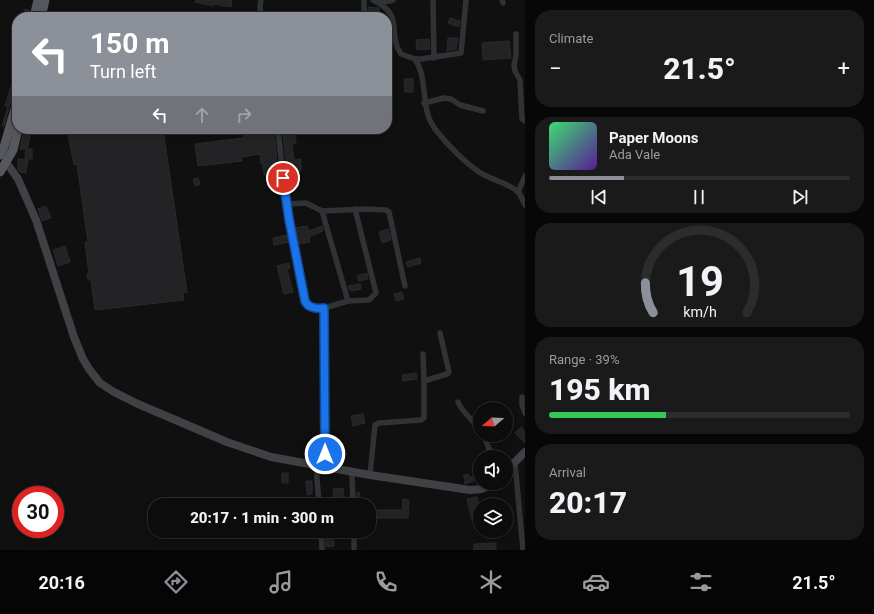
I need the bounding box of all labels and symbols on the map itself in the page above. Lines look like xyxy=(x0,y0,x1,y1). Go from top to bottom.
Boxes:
pin xyxy=(266,161,300,195)
north arrow xyxy=(473,402,513,442)
position arrow xyxy=(304,433,346,475)
speed limit sign: 30 xyxy=(12,486,64,538)

